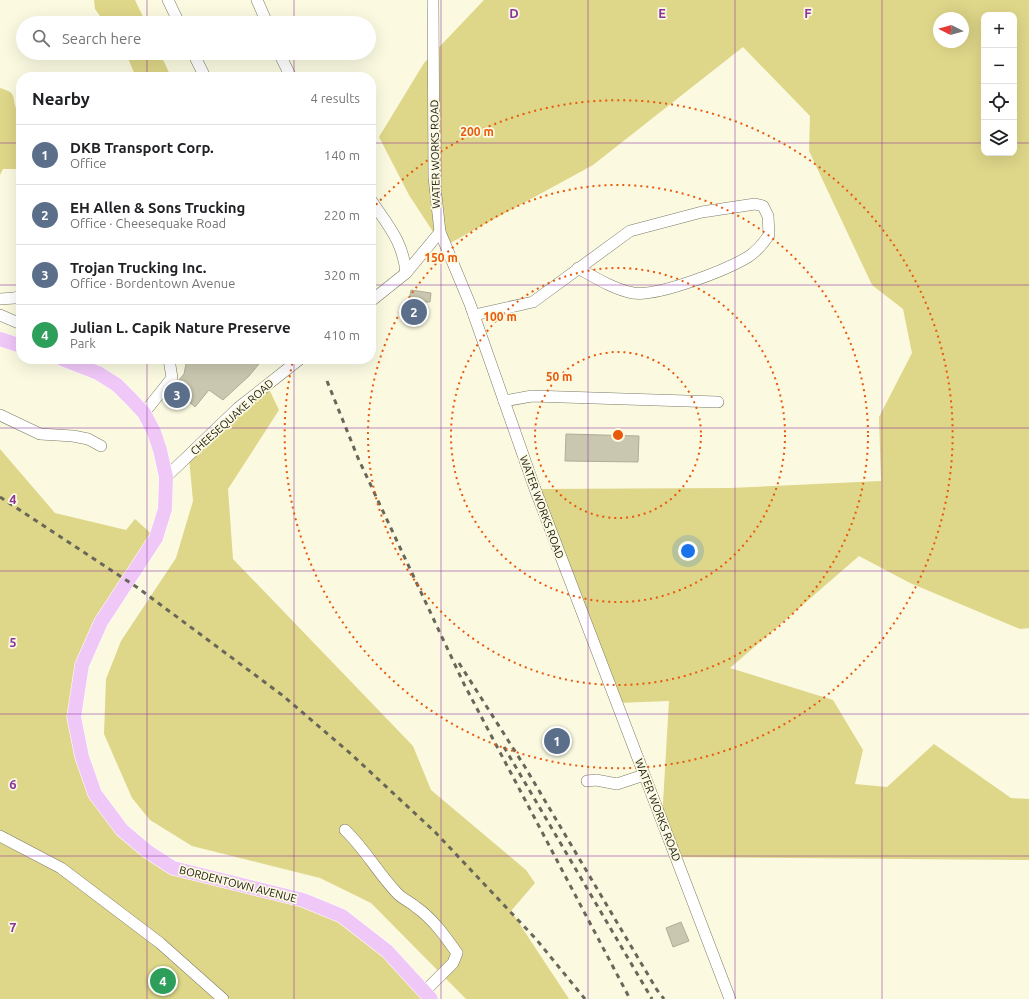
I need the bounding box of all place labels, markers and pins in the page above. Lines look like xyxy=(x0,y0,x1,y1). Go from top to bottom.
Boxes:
pin: 2 xyxy=(401,297,427,327)
pin: 3 xyxy=(164,380,190,410)
centre of rings xyxy=(611,428,625,442)
pin: 1 xyxy=(544,726,570,756)
pin: 4 xyxy=(150,966,176,996)

